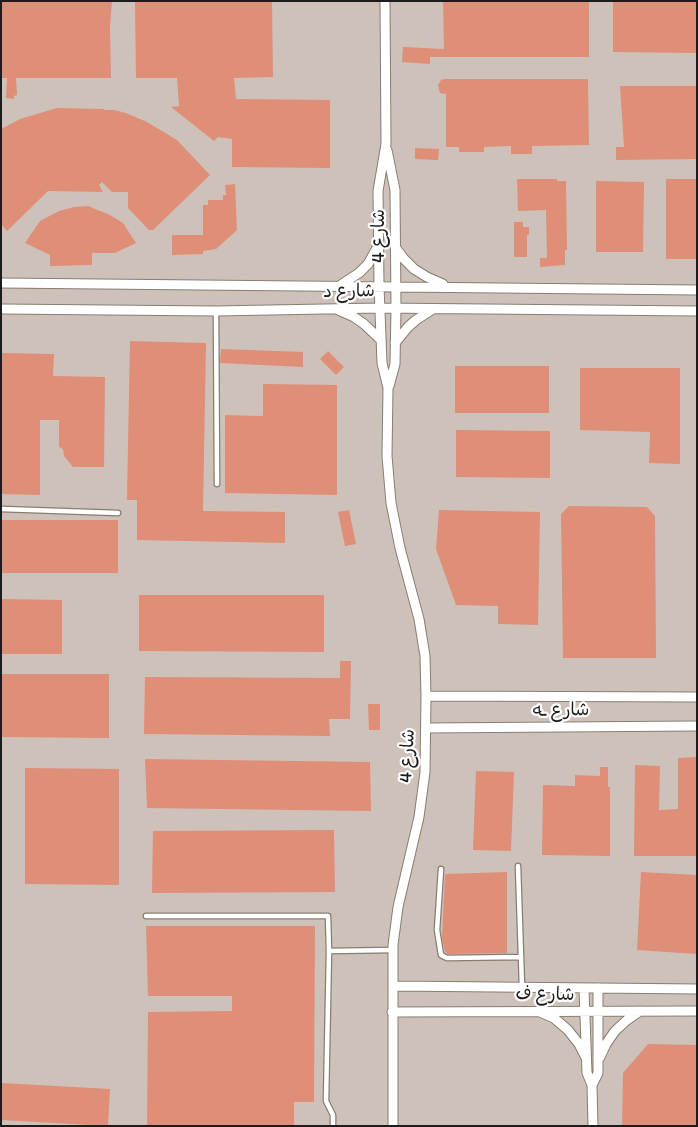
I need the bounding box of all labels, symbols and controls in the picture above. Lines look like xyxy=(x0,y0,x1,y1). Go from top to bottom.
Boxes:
street label: شارع 4 xyxy=(368,209,390,263)
street label: شارع د xyxy=(323,281,375,303)
street label: شارع ـه xyxy=(533,700,589,722)
street label: شارع 4 xyxy=(396,729,420,783)
street label: شارع ف xyxy=(515,984,575,1006)

